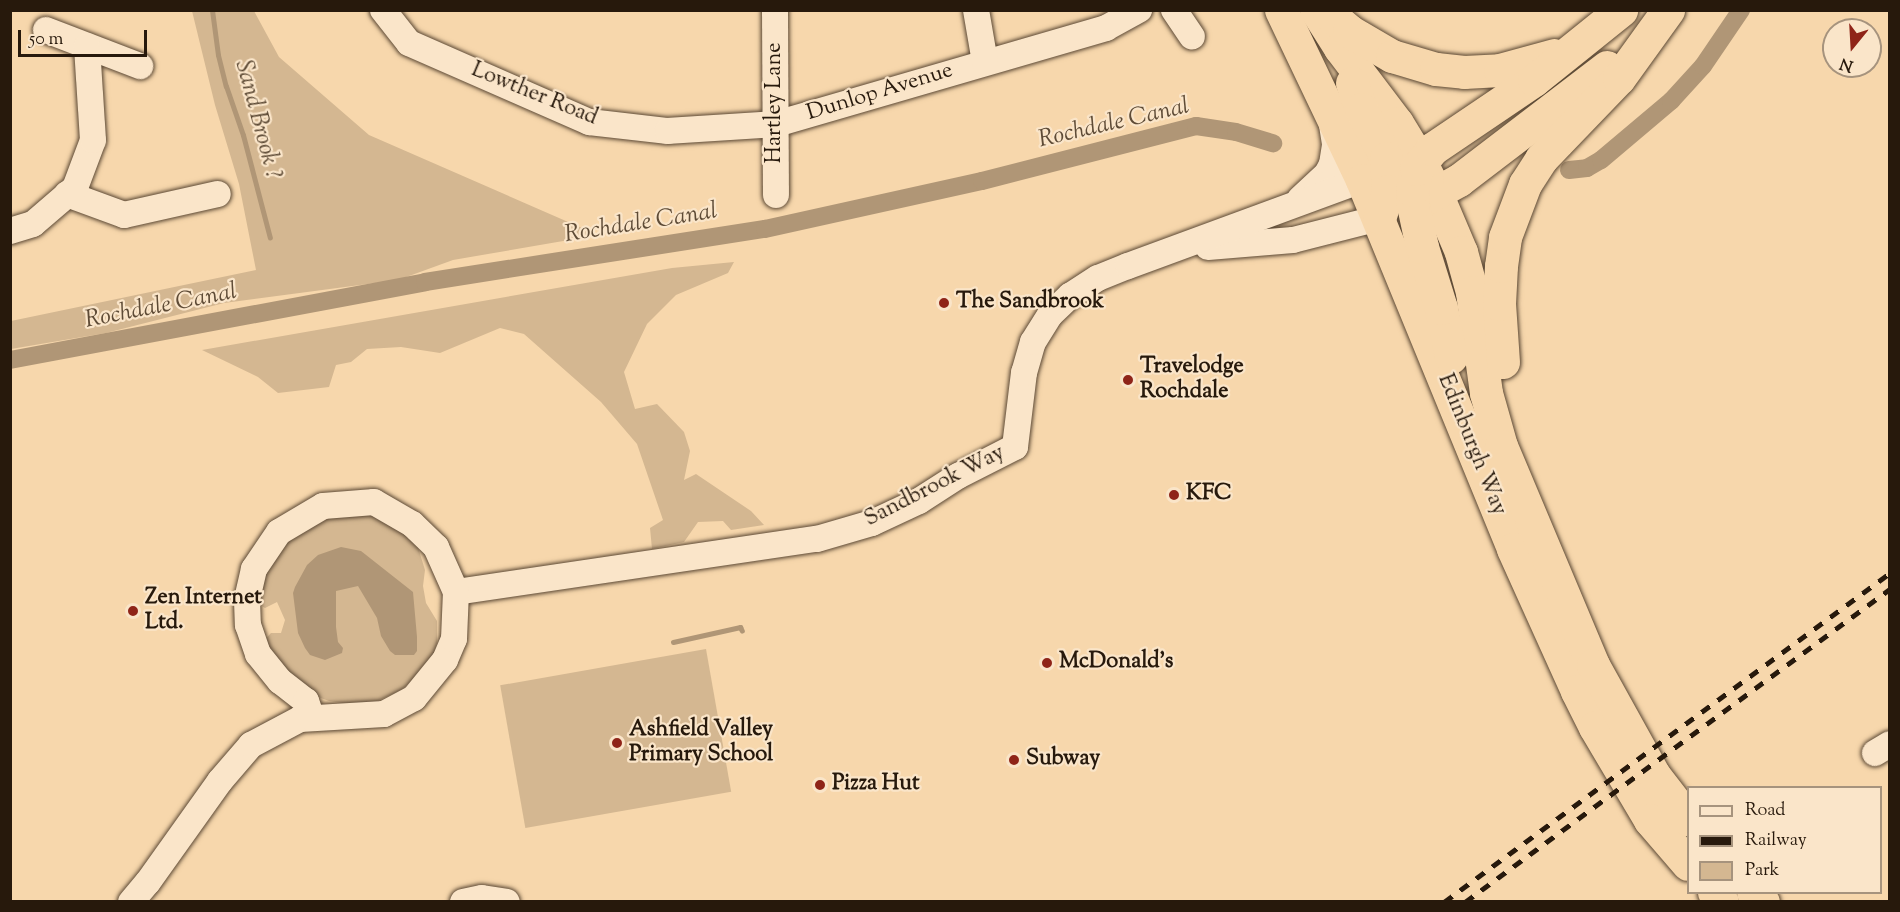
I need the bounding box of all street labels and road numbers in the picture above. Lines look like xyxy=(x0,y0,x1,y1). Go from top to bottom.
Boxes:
street label: Hartley Lane xyxy=(763,43,789,163)
street label: Lowther Road xyxy=(467,58,601,132)
street label: Dunlop Avenue xyxy=(804,58,956,128)
street label: Edinburgh Way xyxy=(1431,371,1511,519)
street label: Sandbrook Way xyxy=(861,440,1009,534)

